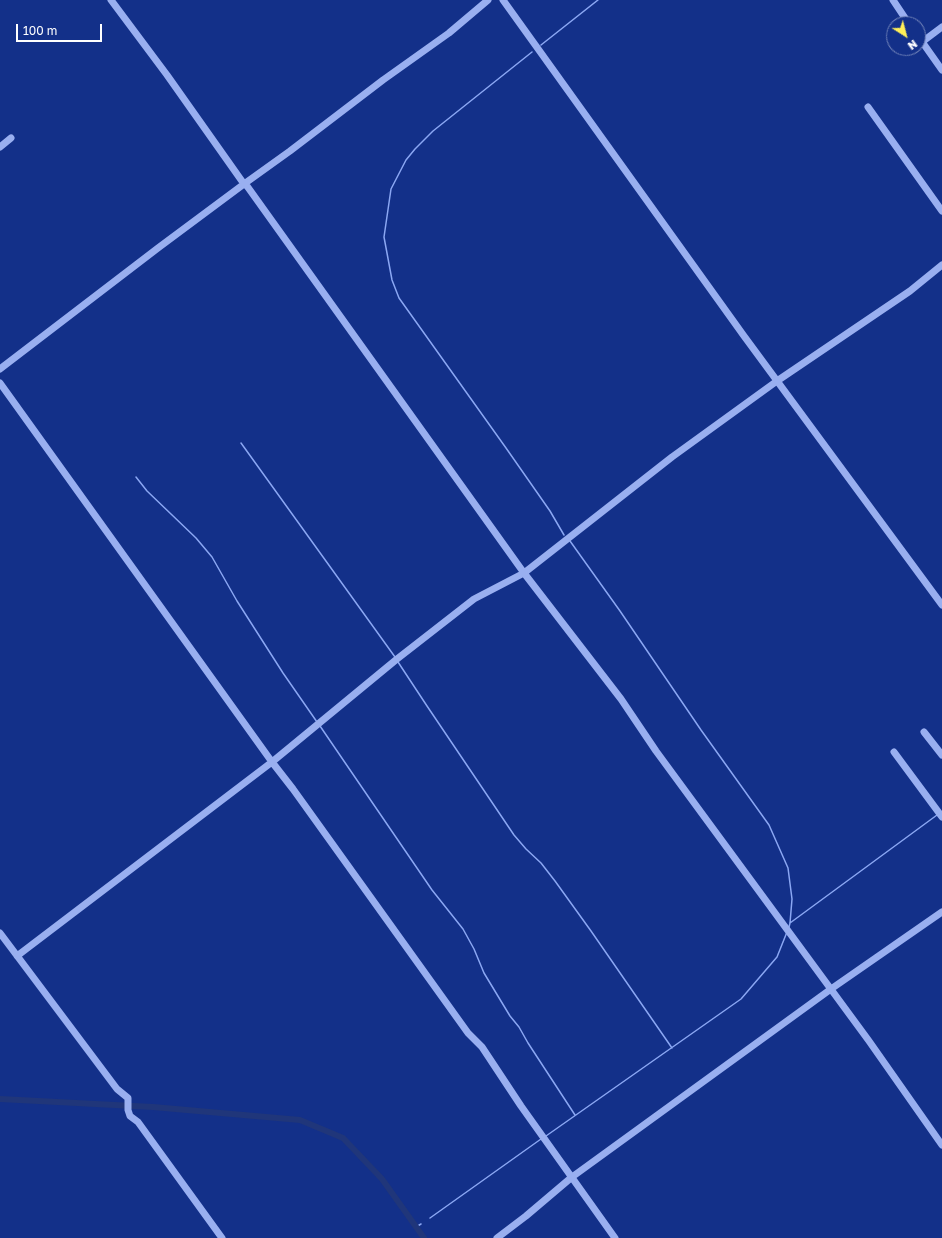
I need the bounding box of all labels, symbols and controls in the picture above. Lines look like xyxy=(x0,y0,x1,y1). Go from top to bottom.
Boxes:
scale bar xyxy=(18,16,104,42)
north arrow xyxy=(886,16,926,56)
text: 100 m xyxy=(23,23,57,38)
text: N xyxy=(906,38,920,53)

